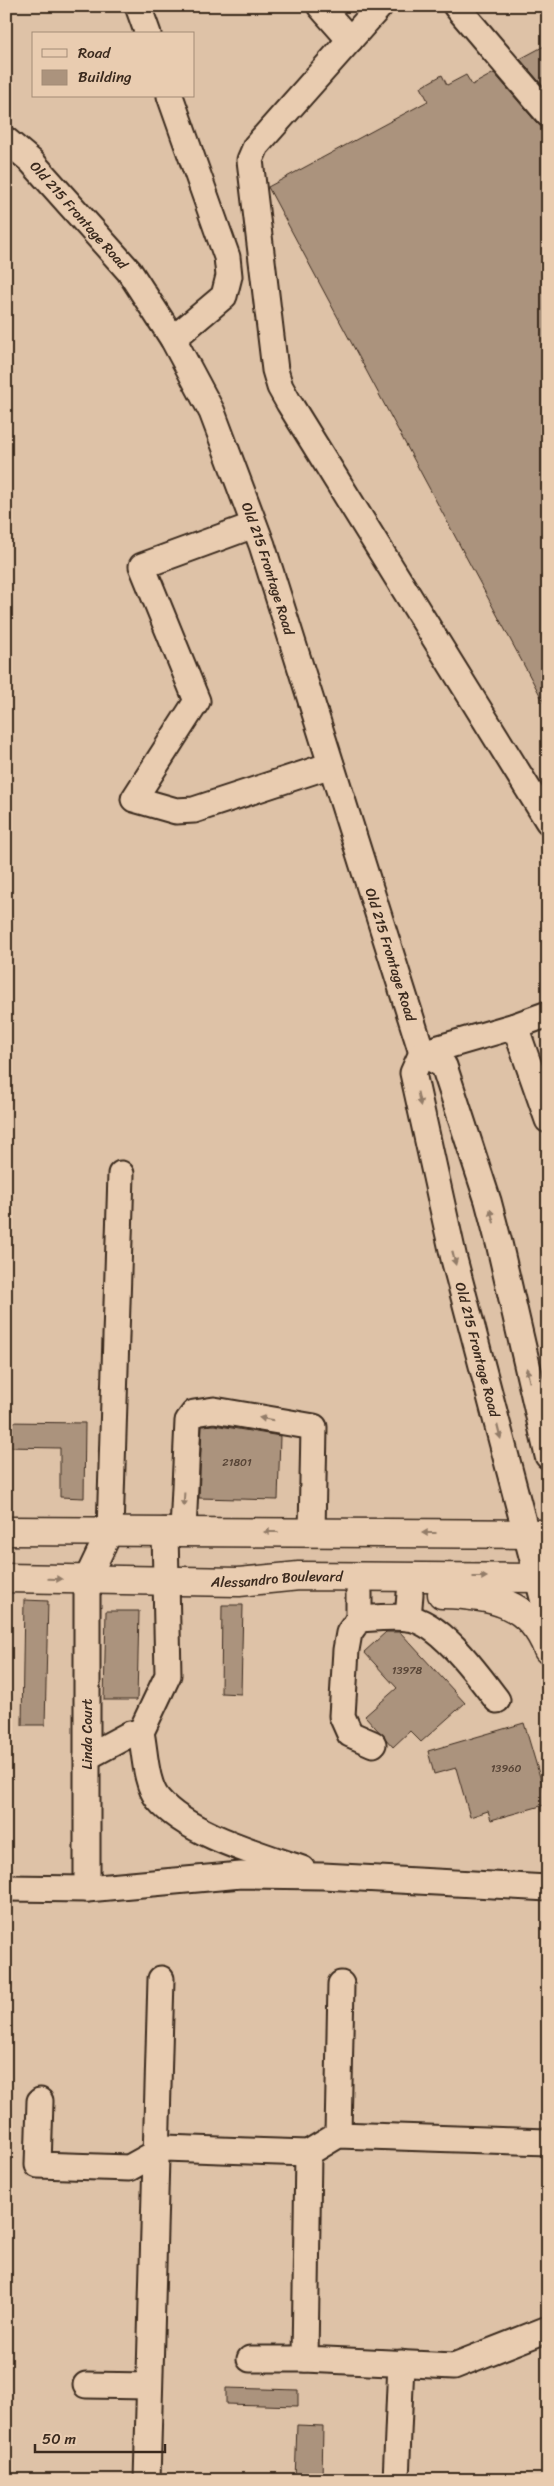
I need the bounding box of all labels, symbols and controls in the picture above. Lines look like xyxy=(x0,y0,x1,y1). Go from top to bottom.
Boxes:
legend xyxy=(32,32,195,98)
text: Road xyxy=(78,40,111,66)
text: Building xyxy=(78,64,132,90)
street label: Old 215 Frontage Road xyxy=(23,155,135,277)
street label: Old 215 Frontage Road xyxy=(234,499,302,640)
street label: Old 215 Frontage Road xyxy=(358,885,424,1026)
one-way arrow xyxy=(415,1092,423,1107)
one-way arrow xyxy=(488,1209,496,1224)
one-way arrow xyxy=(450,1250,458,1265)
street label: Old 215 Frontage Road xyxy=(448,1279,507,1421)
one-way arrow xyxy=(524,1367,532,1382)
one-way arrow xyxy=(258,1415,274,1423)
one-way arrow xyxy=(495,1425,503,1440)
house number: 21801 xyxy=(222,1453,252,1472)
one-way arrow xyxy=(180,1493,188,1509)
one-way arrow xyxy=(263,1528,279,1536)
one-way arrow xyxy=(421,1529,437,1537)
street label: Alessandro Boulevard xyxy=(210,1564,344,1595)
one-way arrow xyxy=(472,1573,488,1581)
one-way arrow xyxy=(47,1575,63,1583)
house number: 13978 xyxy=(392,1661,423,1680)
street label: Linda Court xyxy=(75,1699,100,1769)
house number: 13960 xyxy=(491,1759,521,1778)
scale bar xyxy=(35,2421,165,2453)
text: 50 m xyxy=(42,2426,77,2452)

